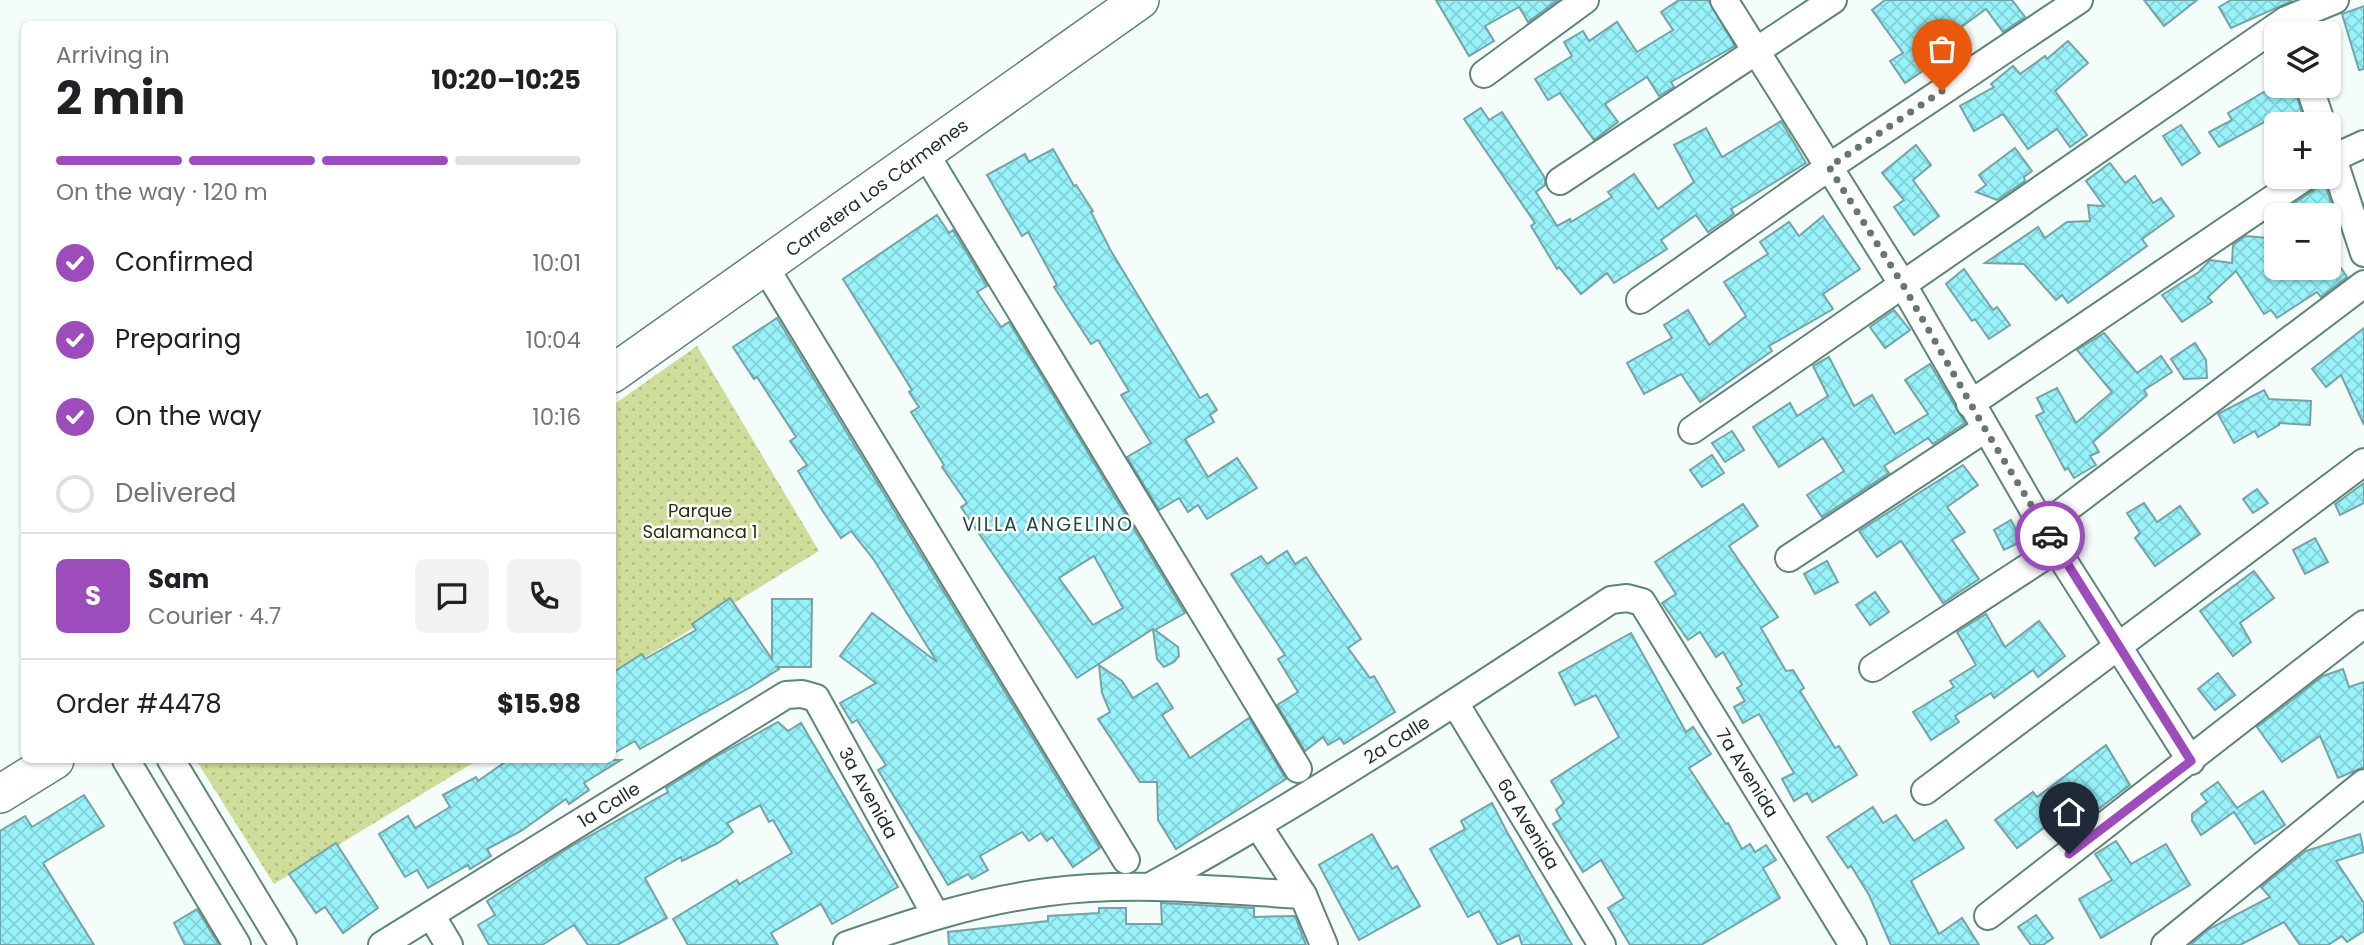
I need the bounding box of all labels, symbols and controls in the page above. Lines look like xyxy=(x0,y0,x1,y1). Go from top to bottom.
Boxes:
pin xyxy=(1912,19,1972,91)
map controls xyxy=(2264,21,2341,280)
button: layers xyxy=(2264,21,2341,98)
icon: bag xyxy=(1923,30,1961,68)
text: Arriving in xyxy=(56,39,170,71)
text: 10:20–10:25 xyxy=(431,62,581,98)
text: 2 min xyxy=(56,66,185,130)
button: + xyxy=(2264,112,2341,189)
street label: Carretera Los Cármenes xyxy=(780,113,973,262)
text: On the way · 120 m xyxy=(56,176,268,208)
button: − xyxy=(2264,203,2341,280)
icon: check xyxy=(56,244,94,282)
text: Confirmed xyxy=(115,244,253,280)
text: 10:01 xyxy=(532,247,581,279)
icon: check xyxy=(56,321,94,359)
text: Preparing xyxy=(115,321,241,357)
text: 10:04 xyxy=(525,324,581,356)
icon: check xyxy=(56,398,94,436)
text: On the way xyxy=(115,398,262,434)
text: 10:16 xyxy=(532,401,581,433)
text: Delivered xyxy=(115,475,236,511)
park label: Parque Salamanca 1 xyxy=(642,498,758,544)
courier xyxy=(2015,501,2085,571)
district label: VILLA ANGELINO xyxy=(962,511,1134,538)
icon: car xyxy=(2031,517,2069,555)
button: chat xyxy=(415,559,489,633)
button: phone xyxy=(507,559,581,633)
text: Sam xyxy=(148,561,209,597)
text: S xyxy=(85,578,101,614)
text: Courier · 4.7 xyxy=(148,600,281,632)
text: Order #4478 xyxy=(56,686,222,722)
text: $15.98 xyxy=(497,686,581,722)
street label: 2a Calle xyxy=(1359,710,1434,770)
street label: 7a Avenida xyxy=(1710,724,1785,822)
street label: 3a Avenida xyxy=(833,742,904,843)
street label: 6a Avenida xyxy=(1491,774,1565,874)
street label: 1a Calle xyxy=(573,776,645,833)
pin xyxy=(2039,782,2099,854)
icon: home xyxy=(2050,793,2088,831)

